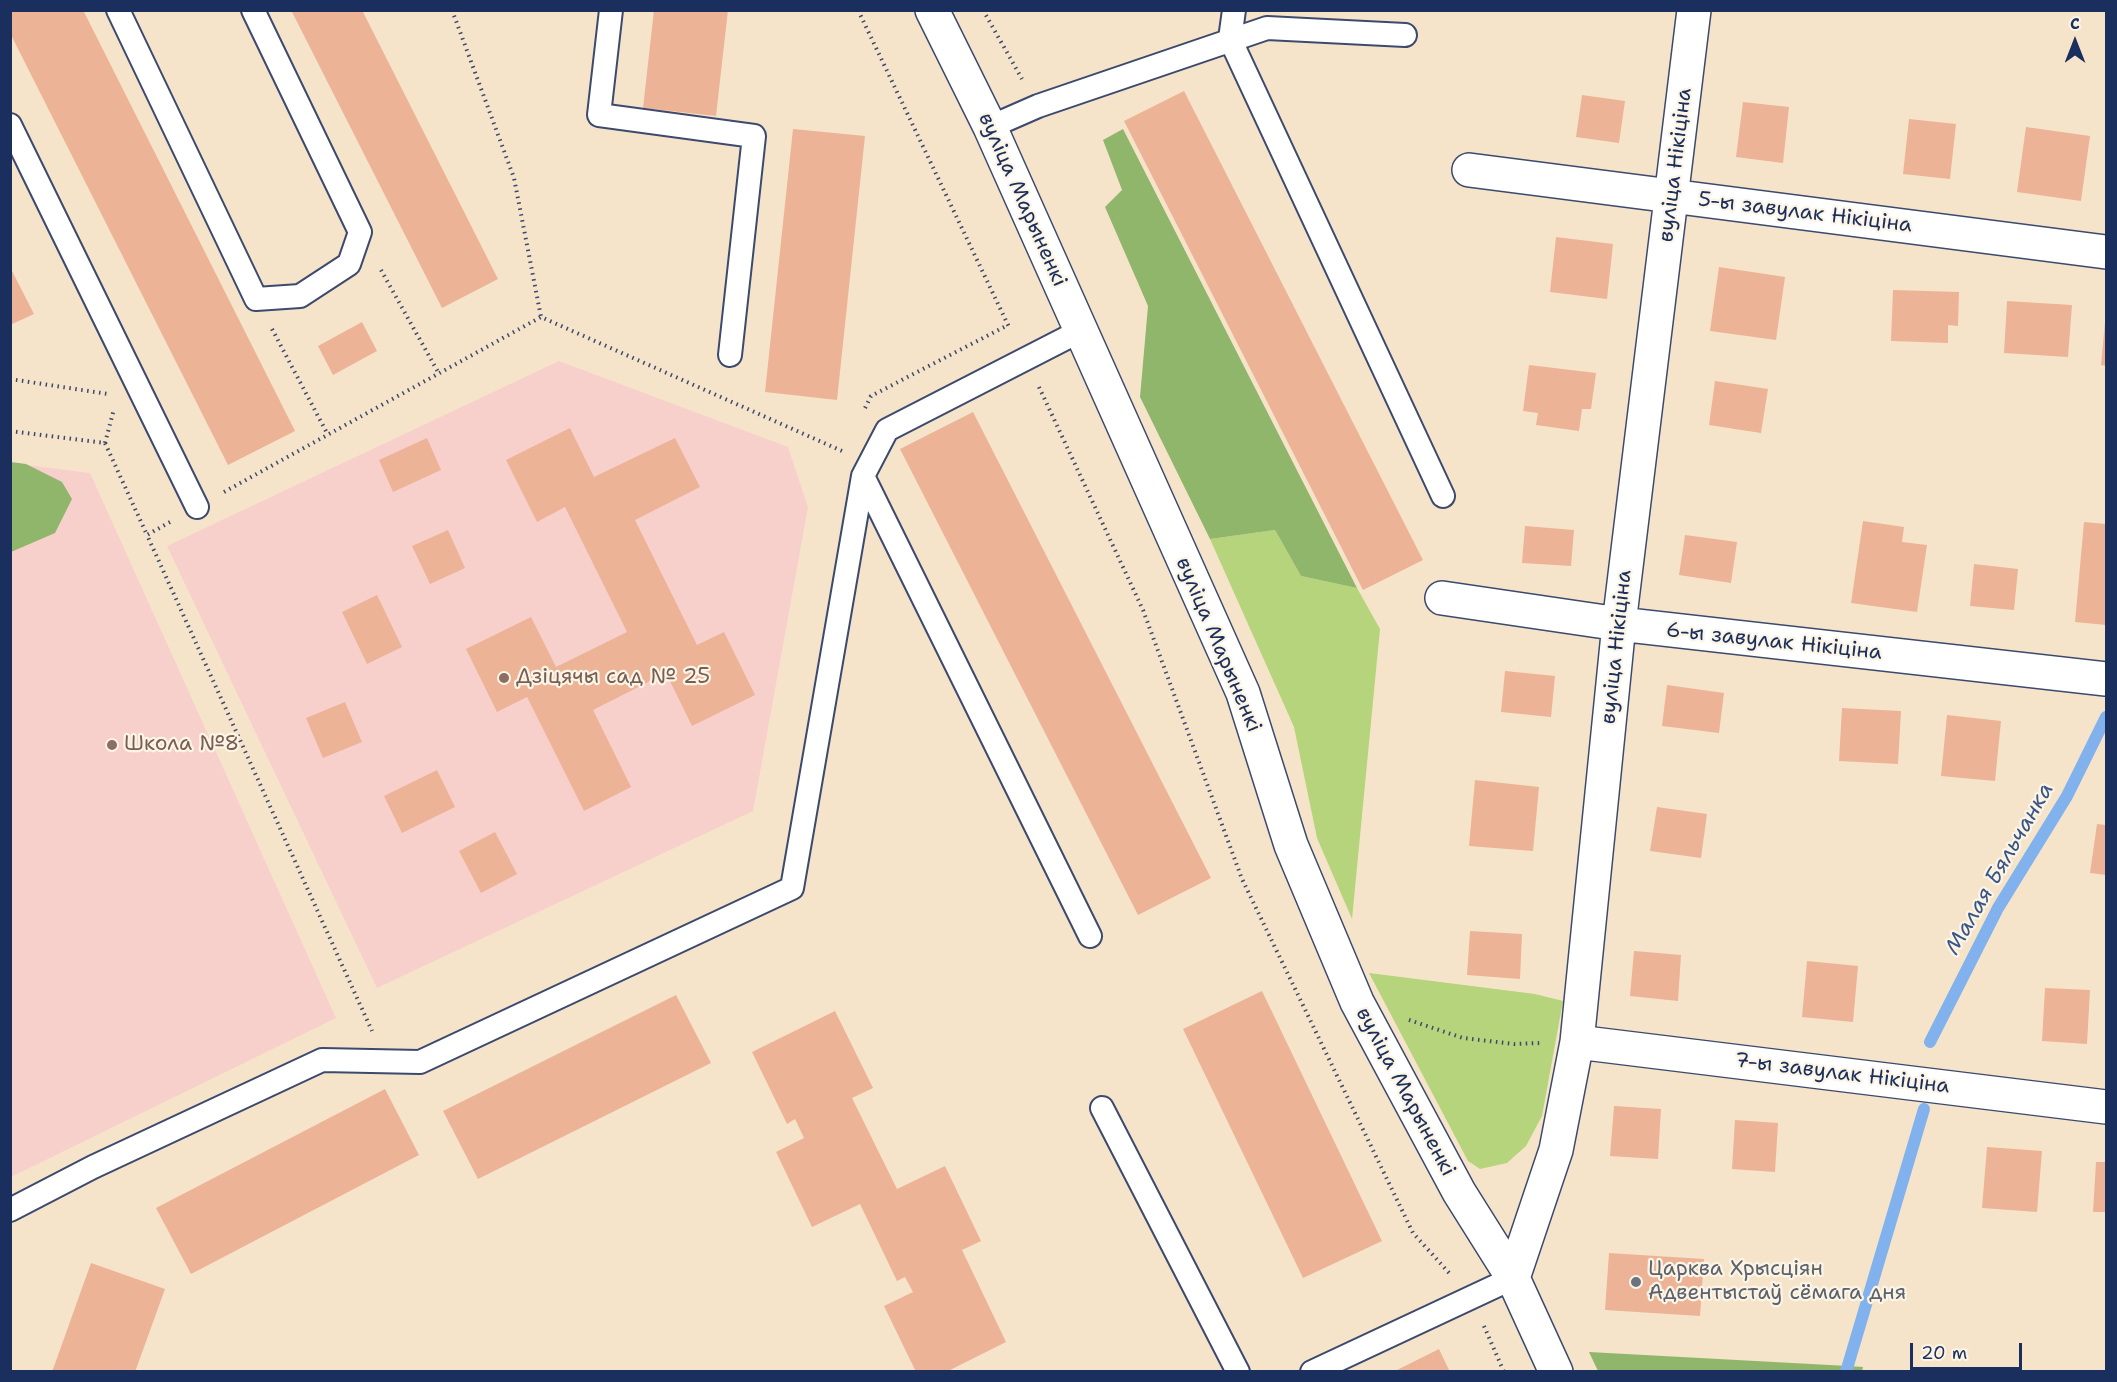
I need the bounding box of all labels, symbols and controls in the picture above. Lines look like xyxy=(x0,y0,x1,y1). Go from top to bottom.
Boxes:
north arrow xyxy=(2045,12,2105,72)
text: С xyxy=(2070,13,2080,34)
street label: вуліца Нікіціна xyxy=(1654,86,1698,244)
street label: вуліца Марыненкі xyxy=(972,109,1072,291)
street label: 5-ы завулак Нікіціна xyxy=(1697,187,1913,239)
street label: вуліца Марыненкі xyxy=(1170,554,1266,736)
street label: вуліца Нікіціна xyxy=(1596,569,1638,725)
street label: 6-ы завулак Нікіціна xyxy=(1665,618,1883,666)
place label: Дзіцячы сад № 25 xyxy=(516,665,710,691)
marker: Дзіцячы сад № 25 xyxy=(497,671,511,685)
place label: Школа №8 xyxy=(124,732,239,758)
marker: Школа №8 xyxy=(105,738,119,752)
water label: Малая Бяльчанка xyxy=(1940,778,2060,960)
street label: вуліца Марыненкі xyxy=(1350,1003,1460,1181)
street label: 7-ы завулак Нікіціна xyxy=(1733,1048,1951,1100)
place label: Царква Хрысціян Адвентыстаў сёмага дня xyxy=(1648,1257,1906,1307)
marker: Царква Хрысціян Адвентыстаў сёмага дня xyxy=(1629,1275,1643,1289)
scale bar xyxy=(1913,1331,2026,1369)
text: 20 m xyxy=(1921,1341,1967,1365)

